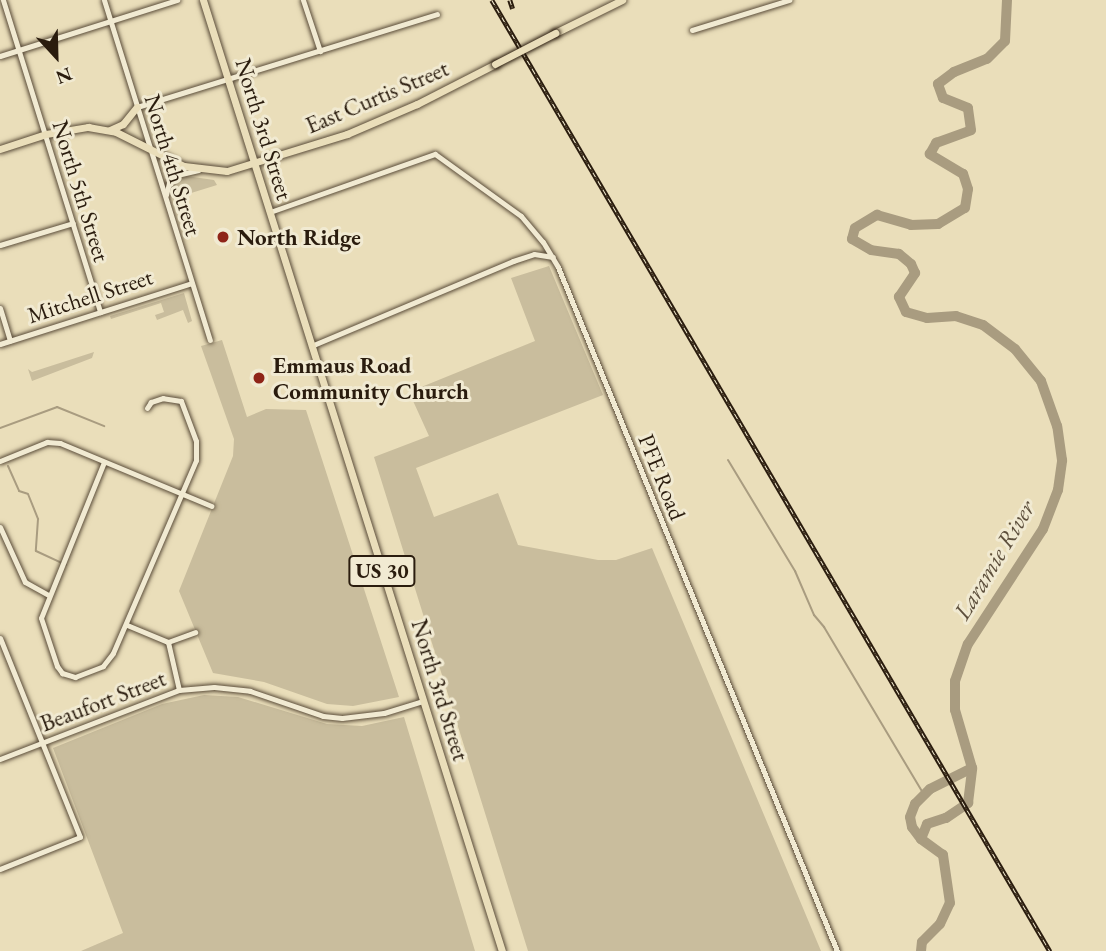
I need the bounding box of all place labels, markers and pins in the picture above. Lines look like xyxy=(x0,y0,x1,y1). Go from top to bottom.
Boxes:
place label: North Ridge xyxy=(237,223,361,251)
marker: North Ridge xyxy=(215,229,231,245)
place label: Emmaus Road Community Church xyxy=(273,351,469,405)
marker: Emmaus Road Community Church xyxy=(251,370,267,386)

